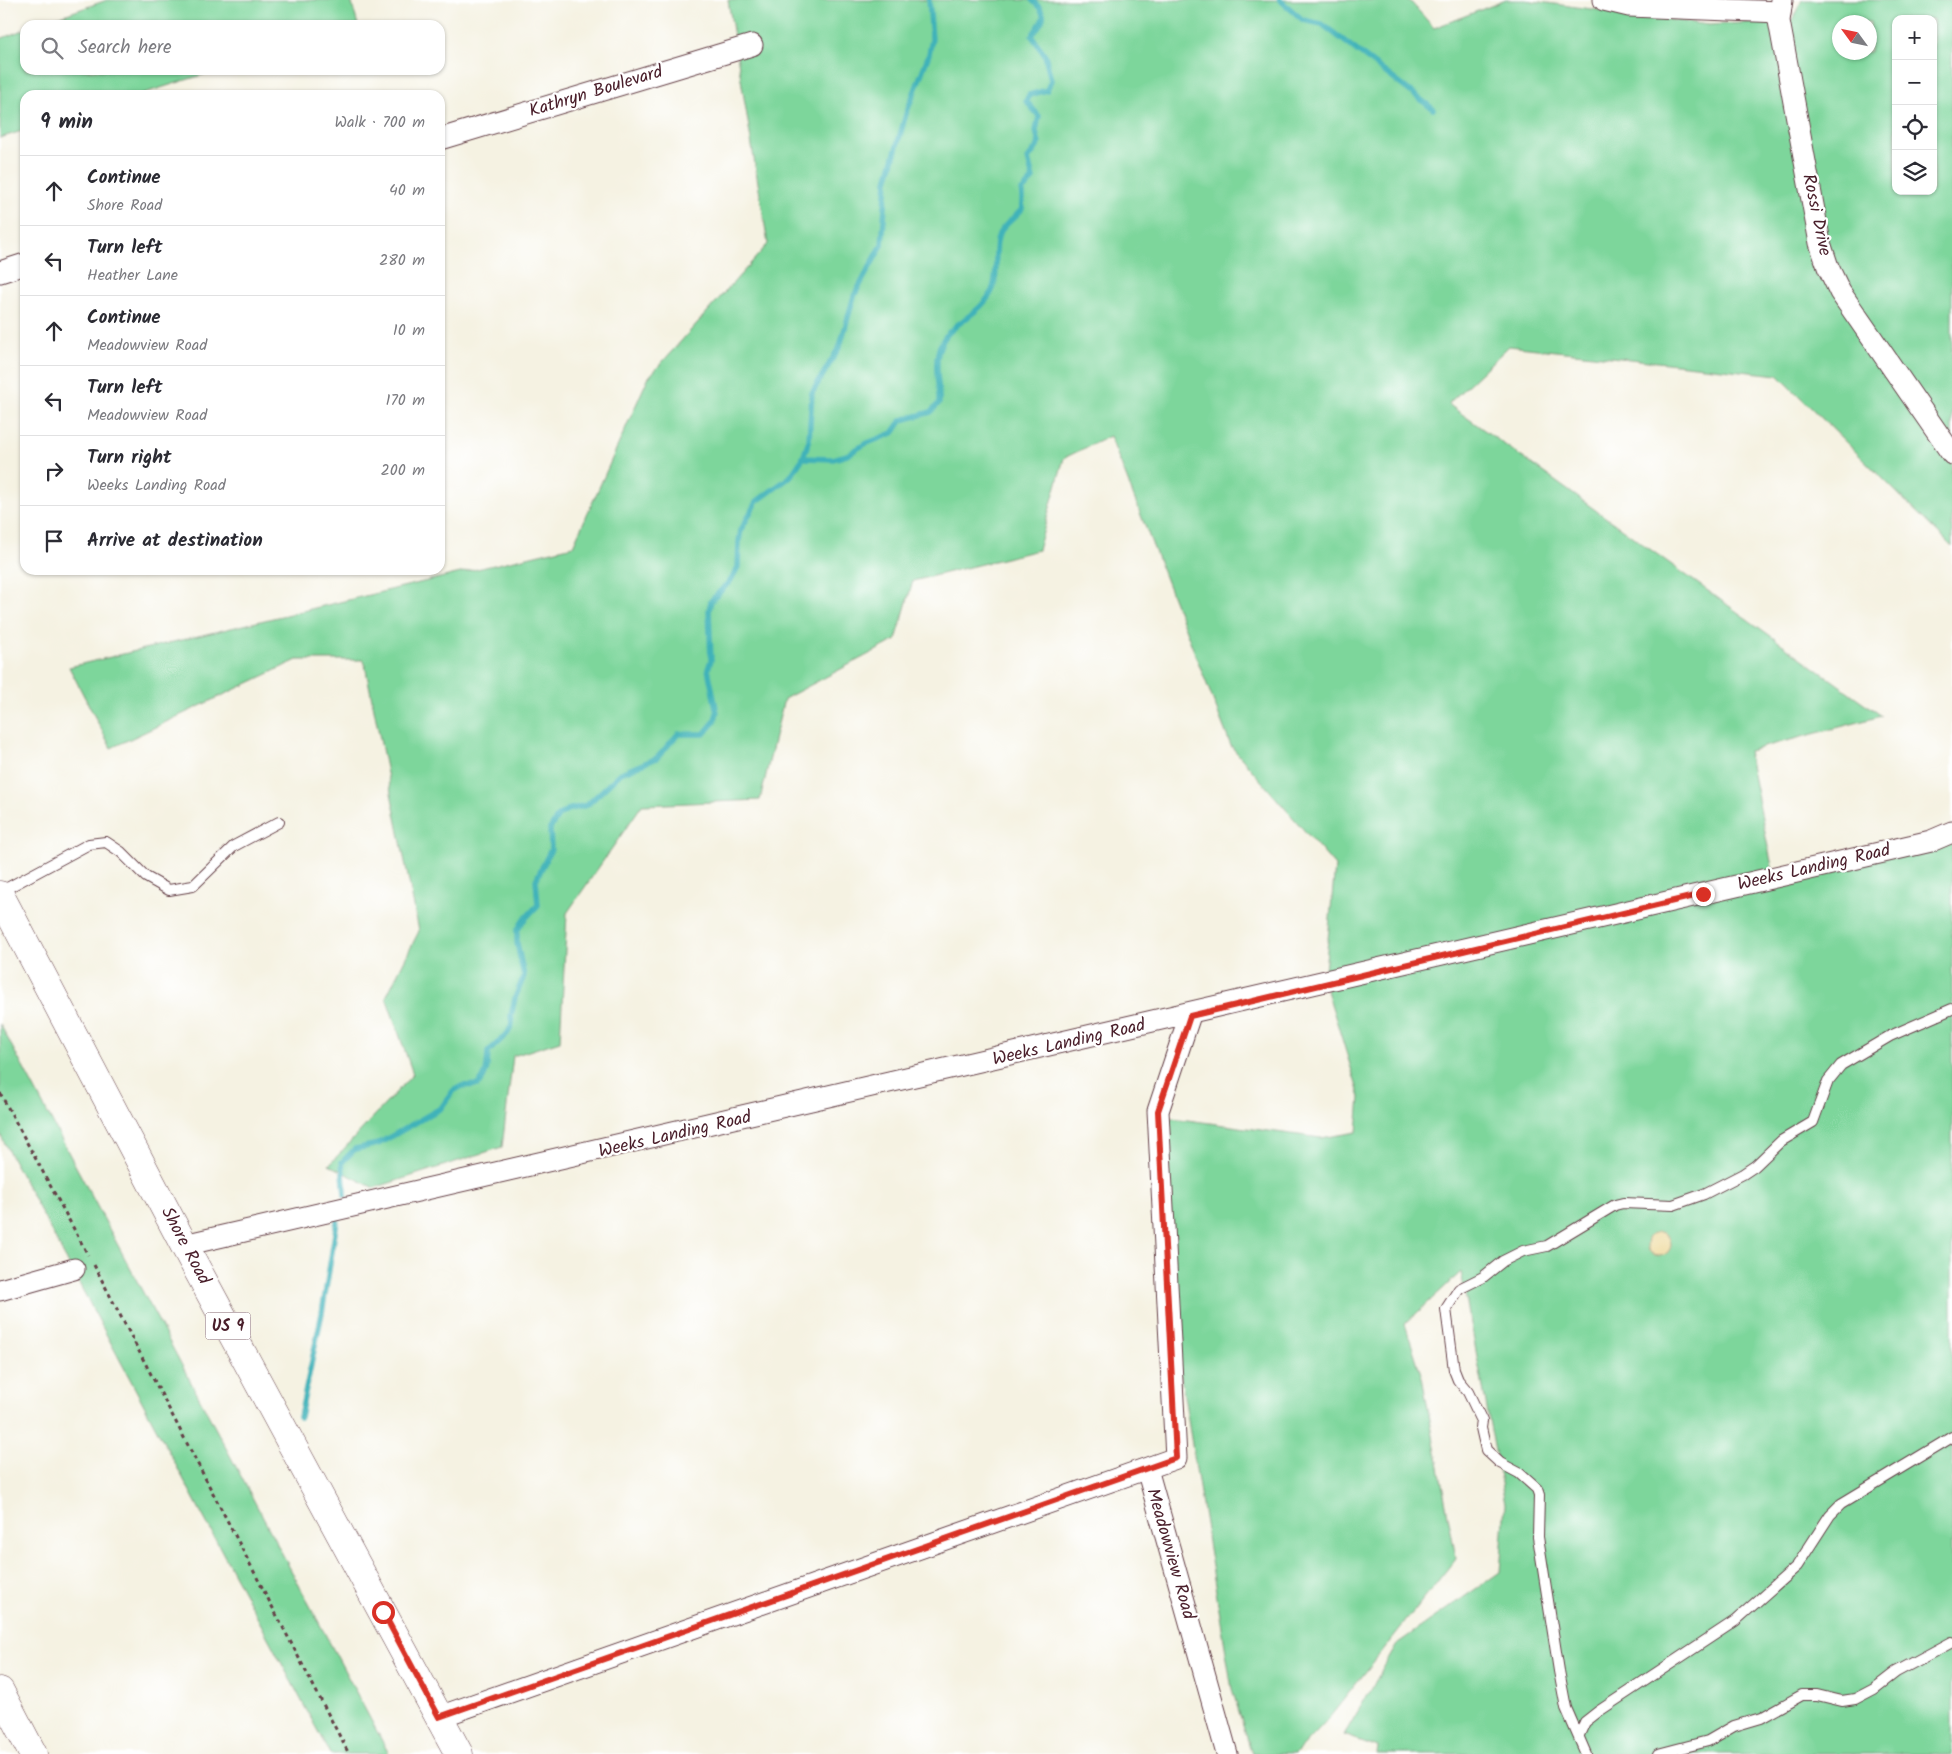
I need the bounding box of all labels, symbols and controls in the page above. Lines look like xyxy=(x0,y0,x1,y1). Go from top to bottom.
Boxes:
north arrow xyxy=(1832,15,1877,60)
map controls xyxy=(1892,15,1937,195)
button: + xyxy=(1892,15,1937,60)
search box xyxy=(20,20,445,75)
text: Search here xyxy=(78,33,172,63)
icon: search xyxy=(38,34,66,62)
street label: Kathryn Boulevard xyxy=(525,58,668,126)
button: − xyxy=(1892,60,1937,105)
button: locate xyxy=(1892,105,1937,150)
text: 9 min xyxy=(40,106,93,139)
text: Walk · 700 m xyxy=(334,110,425,135)
button: layers xyxy=(1892,150,1937,195)
text: Continue xyxy=(87,163,160,193)
street label: Rossi Drive xyxy=(1793,171,1839,259)
icon: ahead xyxy=(40,177,68,205)
text: 40 m xyxy=(389,178,425,203)
text: Shore Road xyxy=(87,193,162,218)
text: Turn left xyxy=(87,233,162,263)
icon: left xyxy=(40,247,68,275)
text: 280 m xyxy=(379,248,425,273)
text: Heather Lane xyxy=(87,263,178,288)
text: Continue xyxy=(87,303,160,333)
icon: ahead xyxy=(40,317,68,345)
text: 10 m xyxy=(393,318,425,343)
text: Meadowview Road xyxy=(87,333,207,358)
text: Turn left xyxy=(87,373,162,403)
icon: left xyxy=(40,387,68,415)
text: 170 m xyxy=(385,388,425,413)
text: Meadowview Road xyxy=(87,403,207,428)
text: Turn right xyxy=(87,443,172,473)
icon: right xyxy=(40,457,68,485)
text: 200 m xyxy=(381,458,425,483)
text: Weeks Landing Road xyxy=(87,473,226,498)
text: Arrive at destination xyxy=(87,526,263,556)
icon: arrive xyxy=(40,527,68,555)
street label: Weeks Landing Road xyxy=(1735,836,1894,900)
route end xyxy=(1692,883,1715,906)
street label: Weeks Landing Road xyxy=(990,1011,1149,1075)
street label: Weeks Landing Road xyxy=(596,1103,755,1167)
street label: Shore Road xyxy=(152,1202,218,1291)
road number: US 9 xyxy=(206,1312,250,1340)
street label: Meadowview Road xyxy=(1137,1485,1203,1624)
route start xyxy=(372,1601,395,1624)

